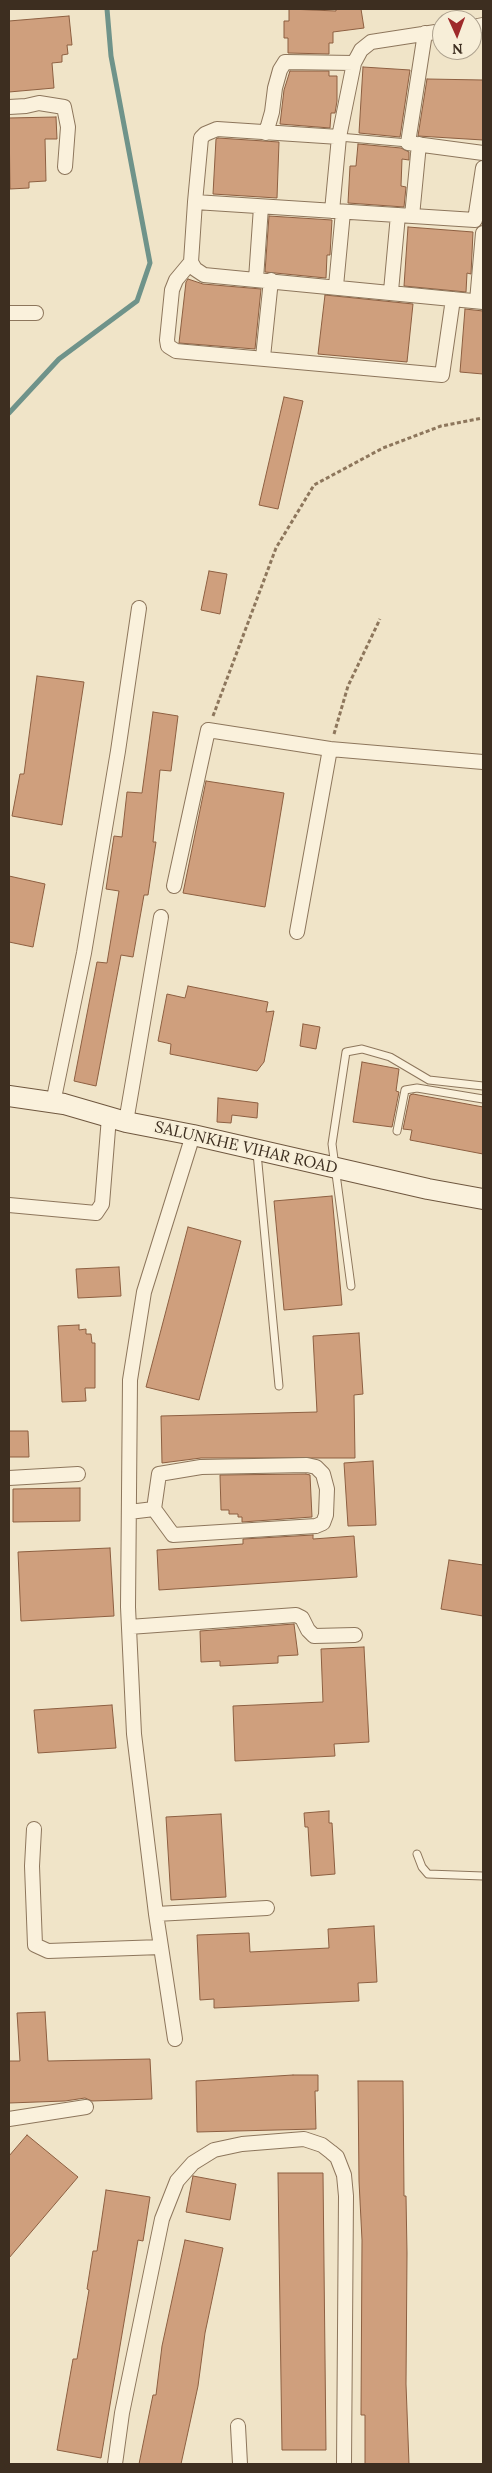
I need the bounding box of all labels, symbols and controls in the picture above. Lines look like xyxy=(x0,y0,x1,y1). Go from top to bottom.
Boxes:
north arrow xyxy=(432,10,482,60)
text: N xyxy=(452,40,463,58)
street label: SALUNKHE VIHAR ROAD xyxy=(153,1118,339,1178)

